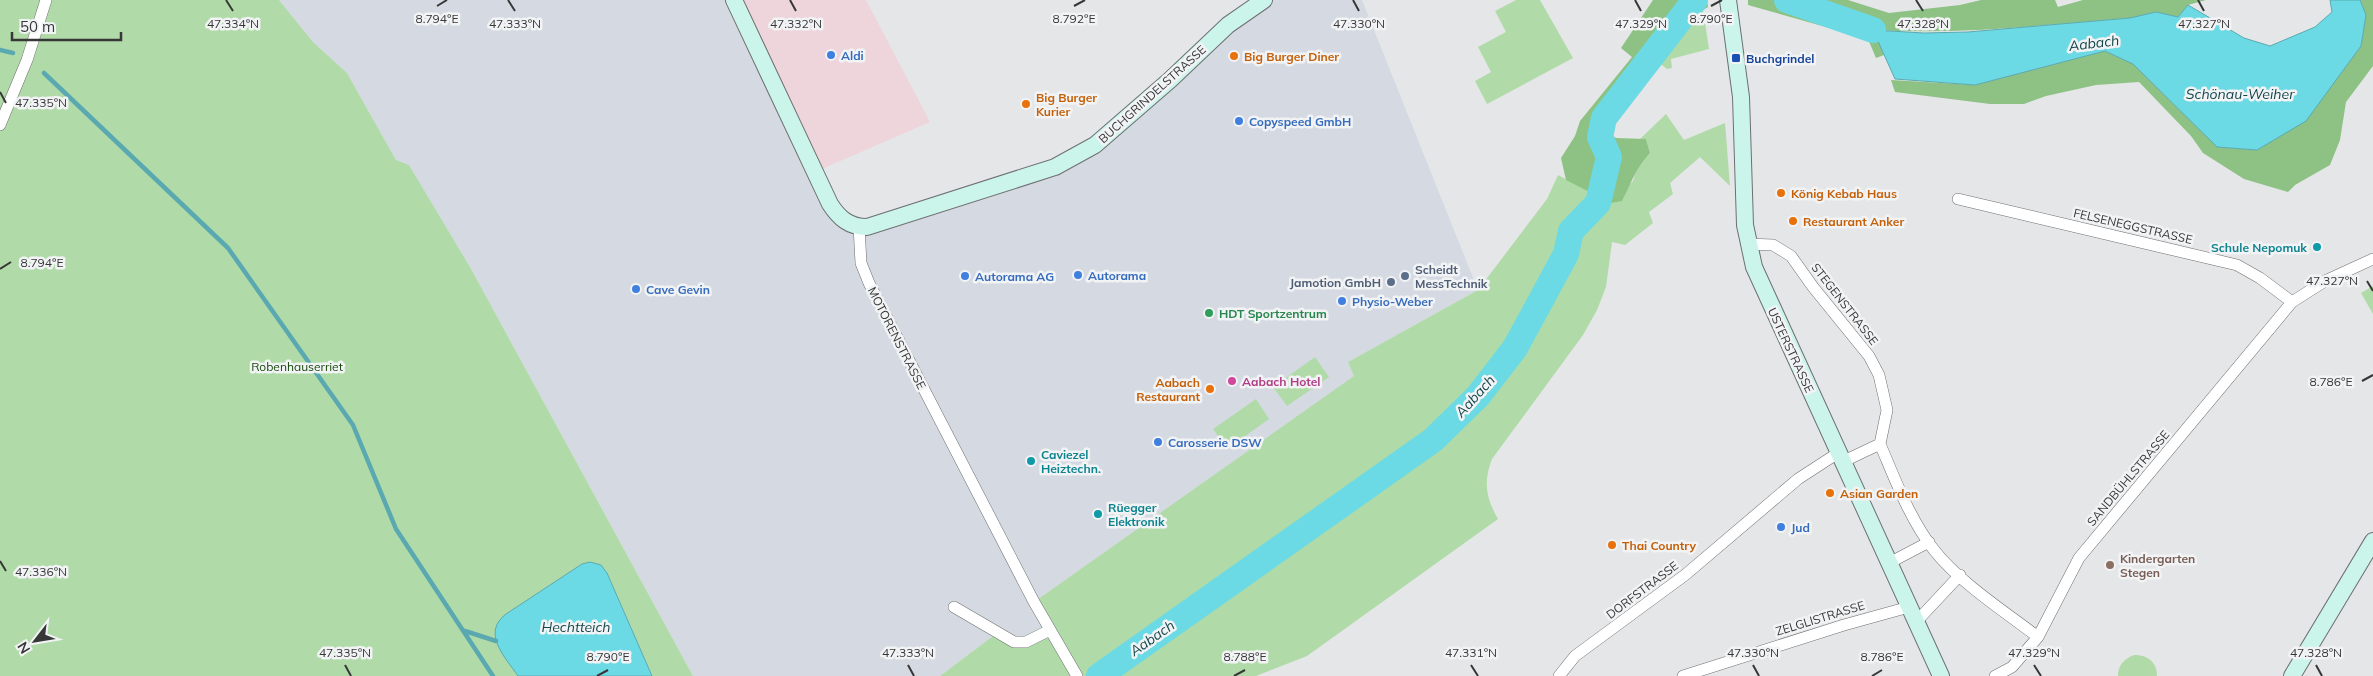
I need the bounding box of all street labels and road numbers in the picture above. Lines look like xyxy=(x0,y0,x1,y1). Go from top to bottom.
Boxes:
street label: BUCHGRINDELSTRASSE xyxy=(1095,42,1209,146)
street label: FELSENEGGSTRASSE xyxy=(2072,205,2194,247)
street label: STEGENSTRASSE xyxy=(1808,260,1882,348)
street label: MOTORENSTRASSE xyxy=(865,284,929,392)
street label: USTERSTRASSE xyxy=(1765,305,1817,395)
street label: SANDBÜHLSTRASSE xyxy=(2084,427,2172,529)
street label: DORFSTRASSE xyxy=(1603,558,1681,622)
street label: ZELGLISTRASSE xyxy=(1774,597,1866,639)

